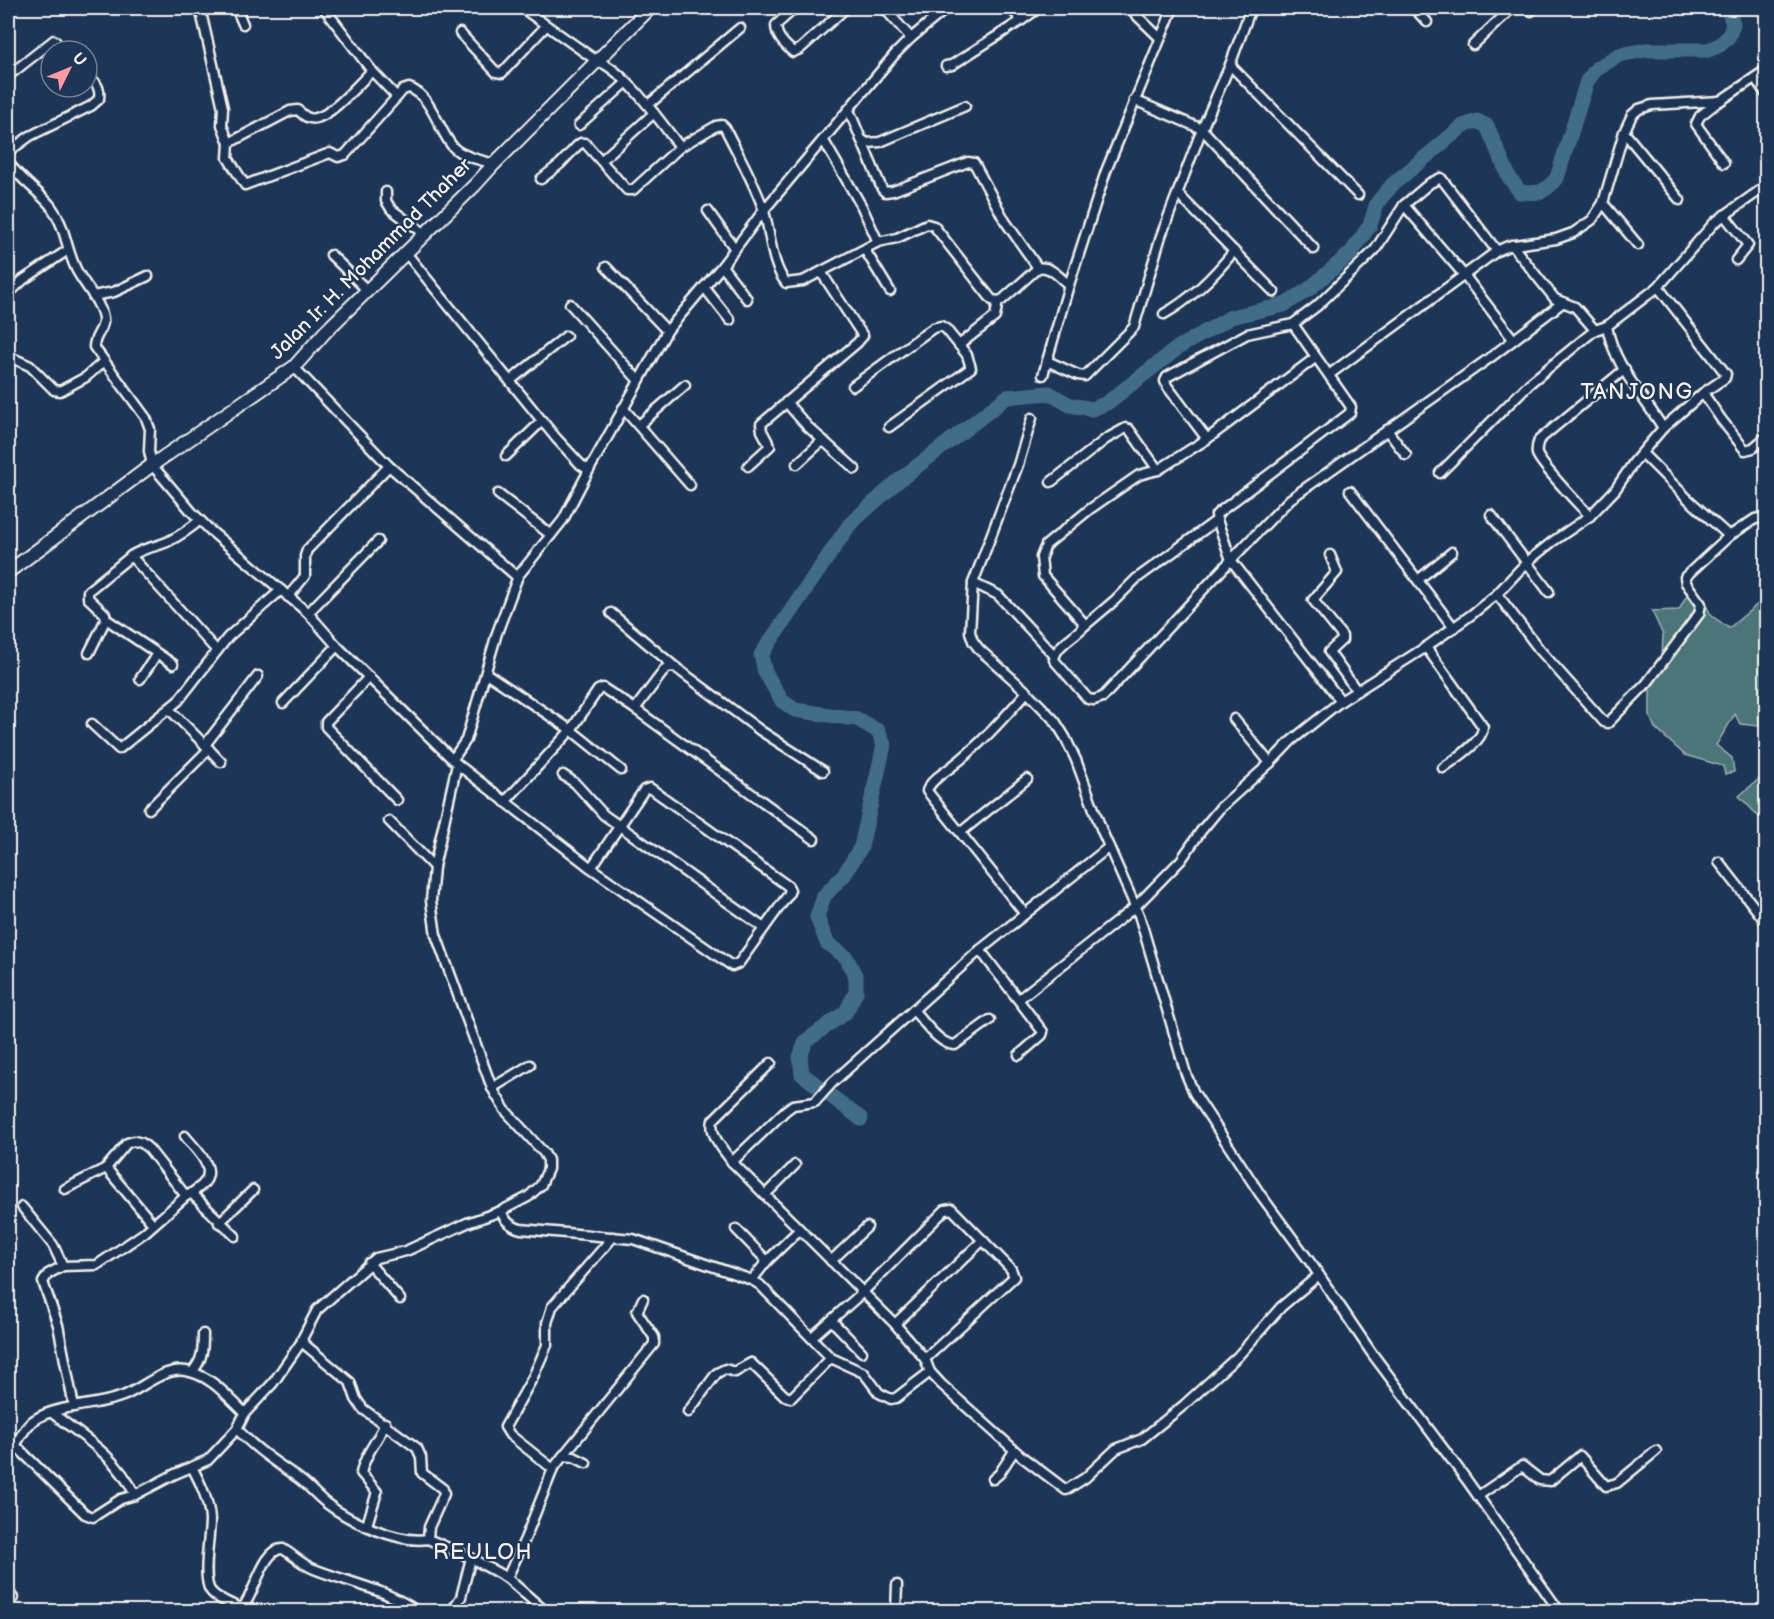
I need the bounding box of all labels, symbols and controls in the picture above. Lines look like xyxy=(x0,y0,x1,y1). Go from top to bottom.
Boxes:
north arrow xyxy=(39,39,99,99)
text: U xyxy=(68,49,90,70)
street label: Jalan Ir. H. Mohammad Thaher xyxy=(265,153,477,365)
district label: TANJONG xyxy=(1581,379,1693,406)
district label: REULOH xyxy=(433,1539,533,1566)

